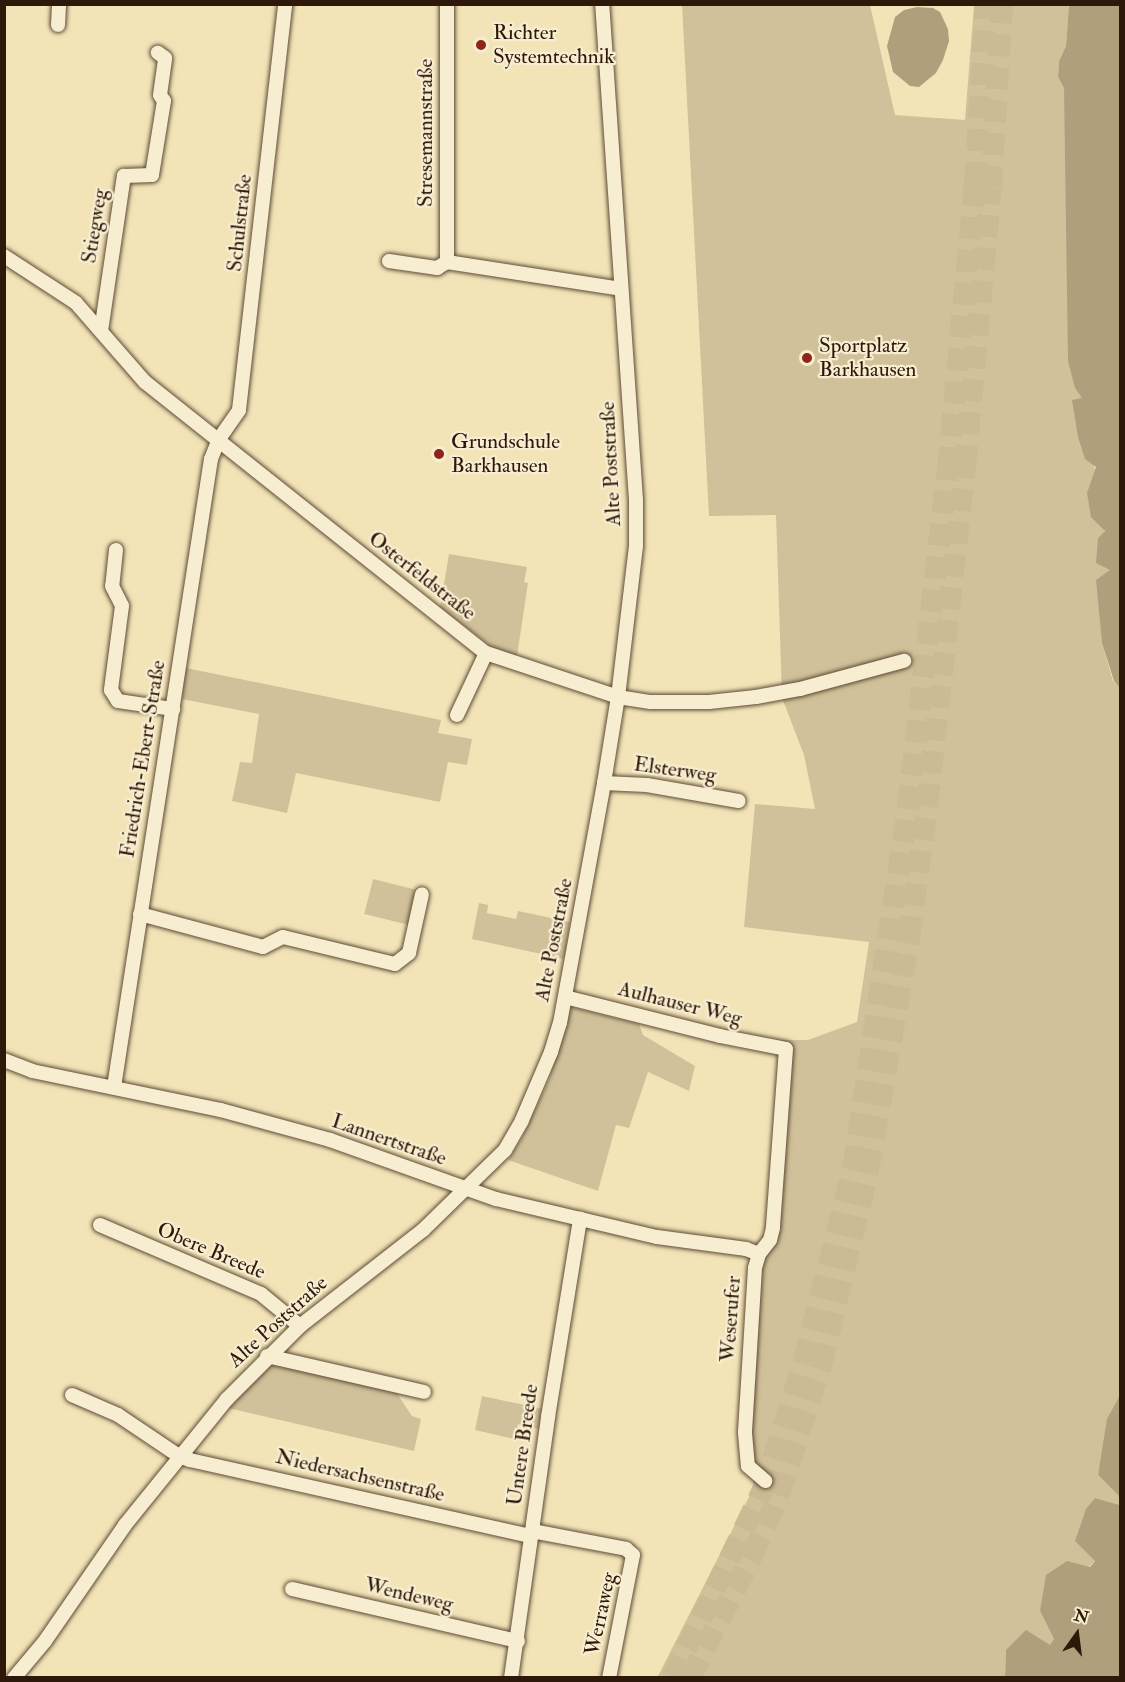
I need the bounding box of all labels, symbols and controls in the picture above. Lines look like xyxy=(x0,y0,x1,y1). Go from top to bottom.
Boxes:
place label: Richter Systemtechnik xyxy=(493,20,614,70)
marker: Richter Systemtechnik xyxy=(474,38,488,52)
street label: Stresemannstraße xyxy=(413,59,439,207)
street label: Schulstraße xyxy=(222,173,258,273)
street label: Stiegweg xyxy=(77,187,113,265)
place label: Sportplatz Barkhausen xyxy=(819,333,916,383)
marker: Sportplatz Barkhausen xyxy=(800,351,814,365)
street label: Alte Poststraße xyxy=(595,401,627,527)
place label: Grundschule Barkhausen xyxy=(451,429,560,479)
marker: Grundschule Barkhausen xyxy=(432,447,446,461)
street label: Osterfeldstraße xyxy=(363,526,481,626)
street label: Friedrich-Ebert-Straße xyxy=(115,658,171,860)
street label: Elsterweg xyxy=(632,752,718,788)
street label: Alte Poststraße xyxy=(530,876,578,1004)
street label: Aulhauser Weg xyxy=(615,976,745,1032)
street label: Lannertstraße xyxy=(328,1109,450,1171)
street label: Obere Breede xyxy=(153,1217,269,1285)
street label: Alte Poststraße xyxy=(223,1271,333,1373)
street label: Weserufer xyxy=(715,1275,747,1363)
street label: Untere Breede xyxy=(502,1383,544,1507)
street label: Niedersachsenstraße xyxy=(273,1444,447,1508)
street label: Werraweg xyxy=(580,1570,622,1658)
street label: Wendeweg xyxy=(362,1573,456,1617)
north arrow xyxy=(1047,1604,1107,1664)
text: N xyxy=(1072,1605,1091,1628)

